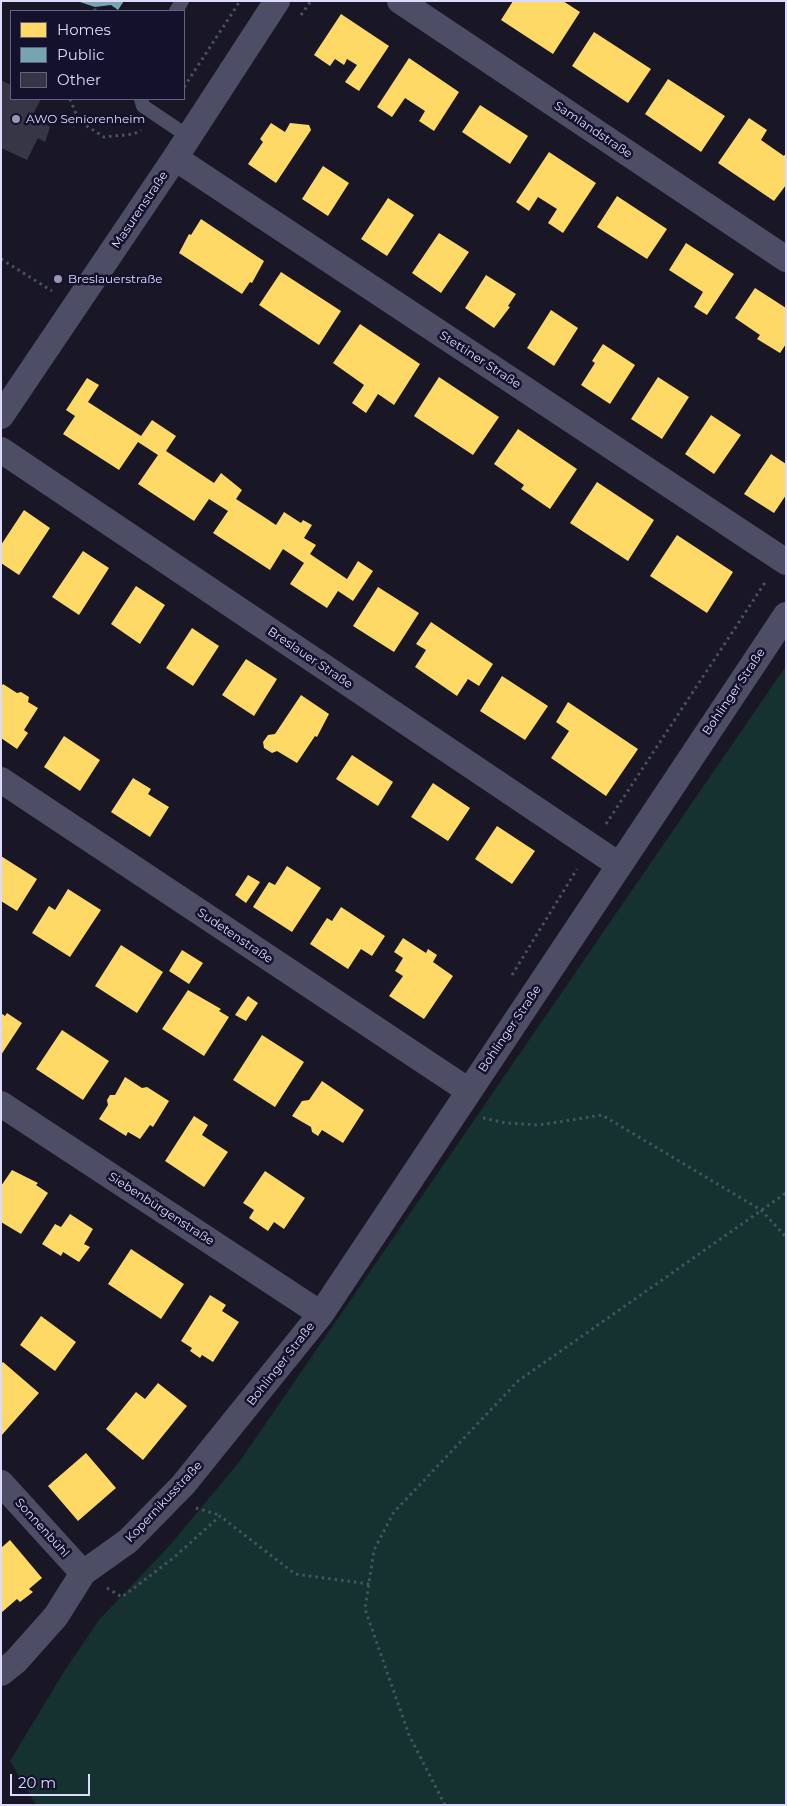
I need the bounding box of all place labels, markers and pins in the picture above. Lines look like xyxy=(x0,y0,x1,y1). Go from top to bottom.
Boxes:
place label: AWO Seniorenheim xyxy=(26,112,145,126)
marker: AWO Seniorenheim xyxy=(10,113,22,125)
place label: Breslauerstraße xyxy=(68,272,163,286)
marker: Breslauerstraße xyxy=(52,273,64,285)

